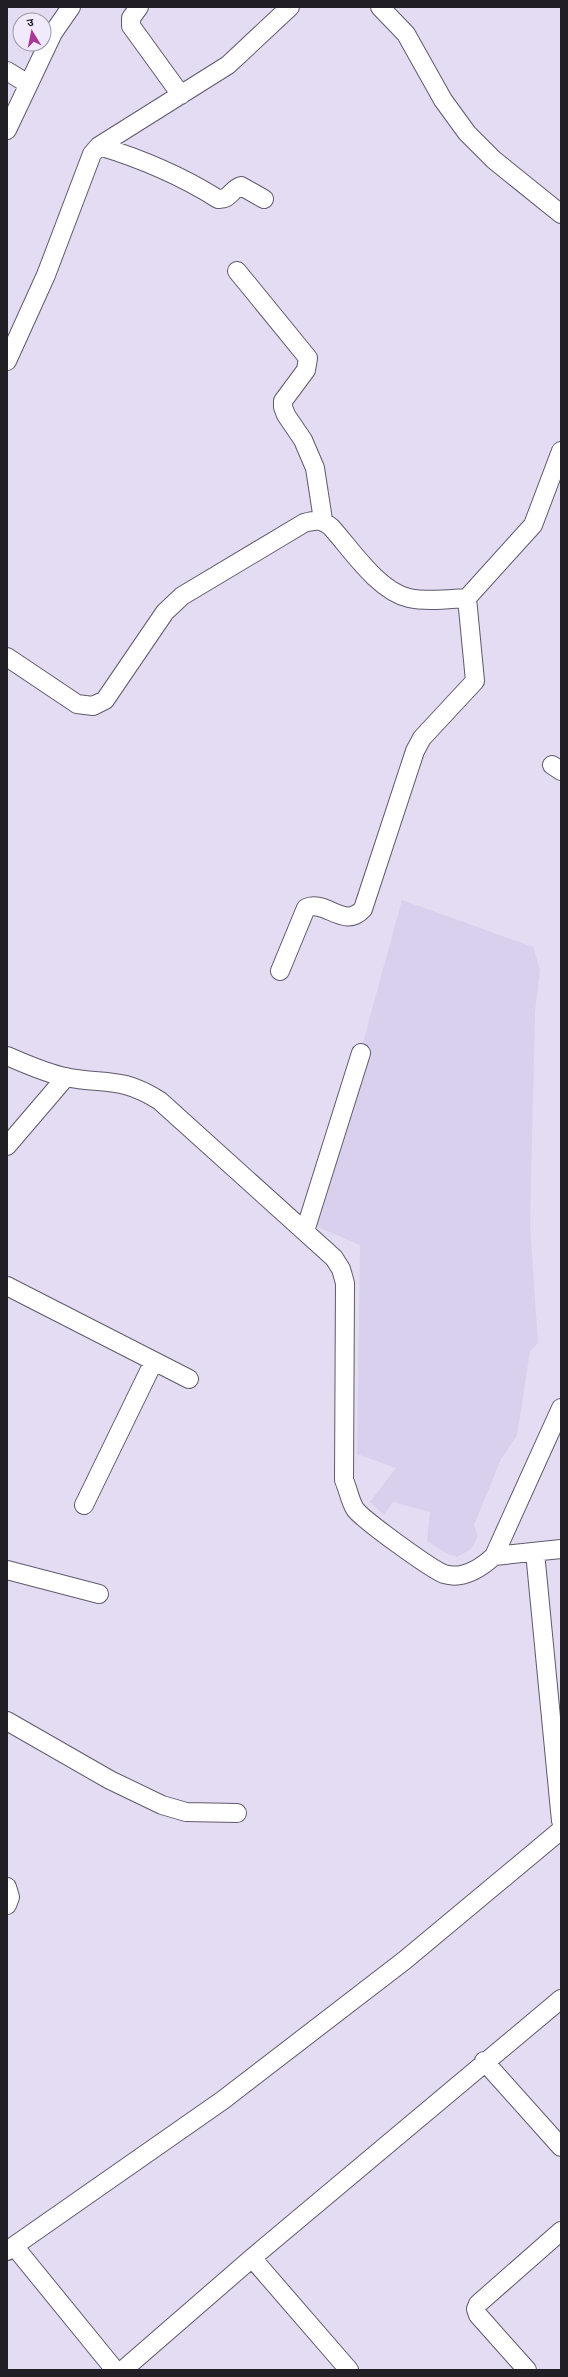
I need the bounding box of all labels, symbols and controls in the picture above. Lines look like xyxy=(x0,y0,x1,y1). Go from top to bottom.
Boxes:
north arrow xyxy=(12,12,52,52)
text: उ xyxy=(26,15,35,31)

